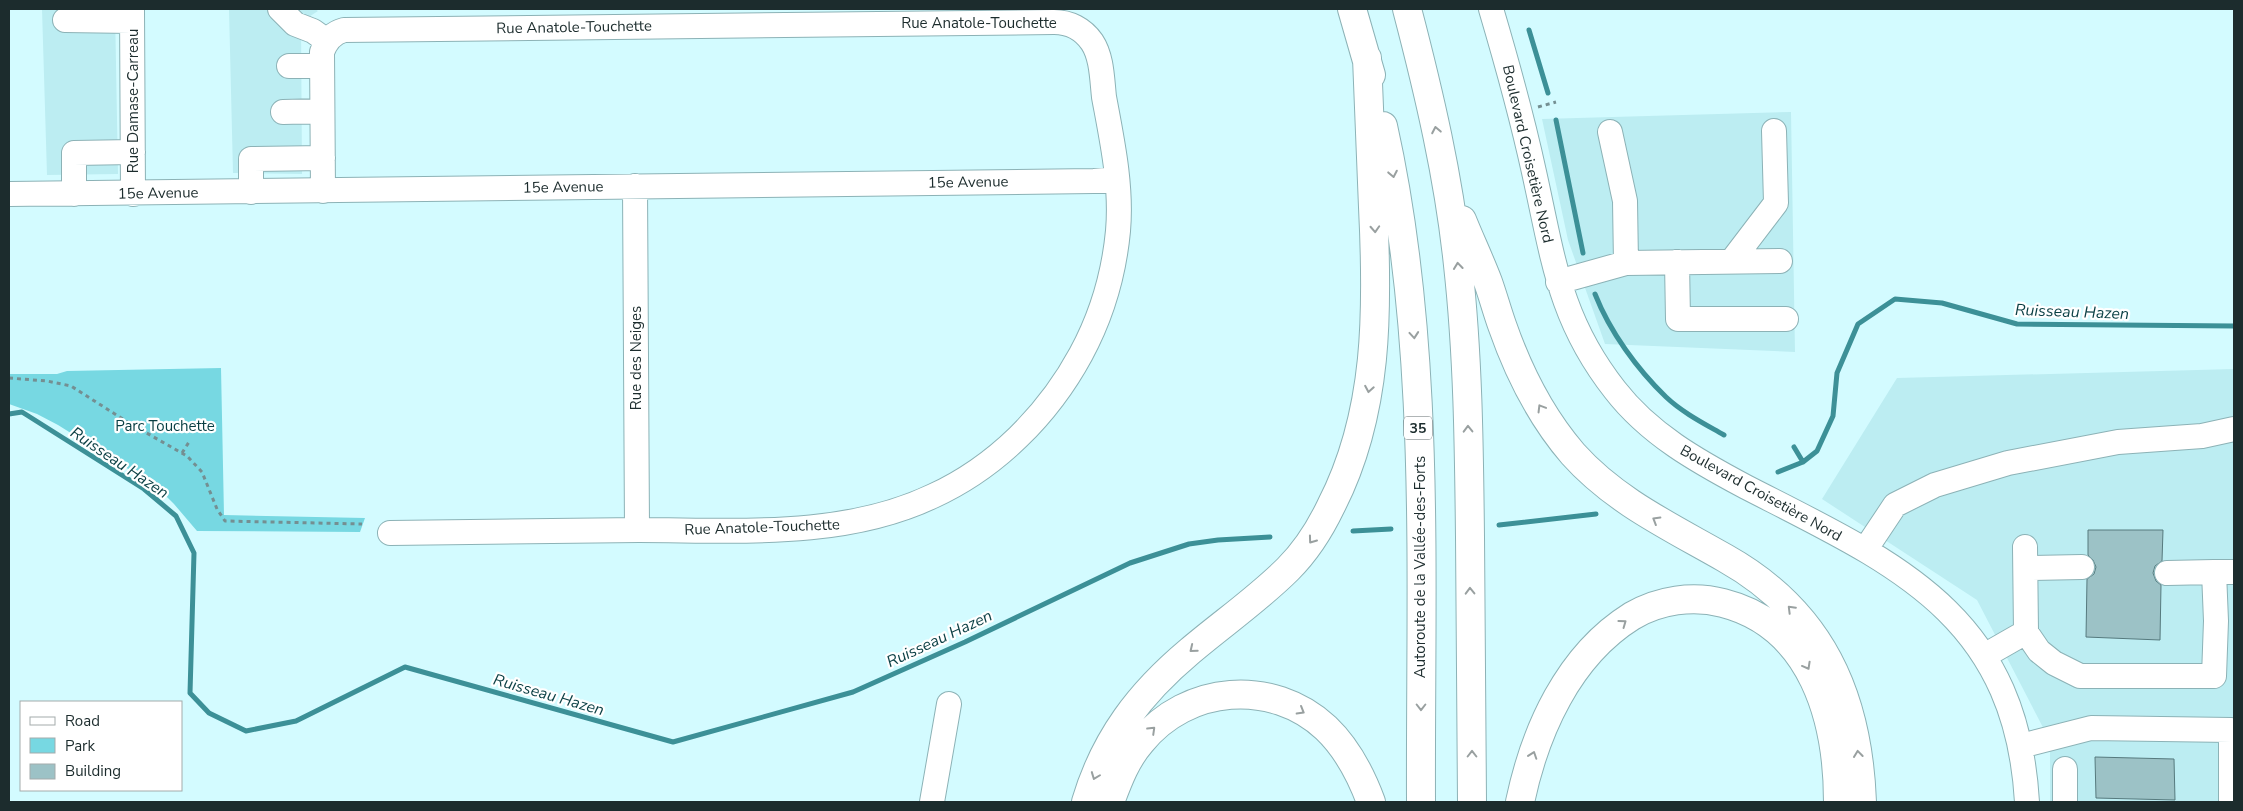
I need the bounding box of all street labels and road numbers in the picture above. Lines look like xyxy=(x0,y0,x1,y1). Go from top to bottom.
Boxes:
street label: Rue Anatole-Touchette xyxy=(901,13,1057,33)
street label: Rue Anatole-Touchette xyxy=(496,16,652,38)
street label: Rue Damase-Carreau xyxy=(123,29,143,173)
street label: Boulevard Croisetière Nord xyxy=(1498,63,1558,245)
street label: 15e Avenue xyxy=(927,171,1009,193)
street label: 15e Avenue xyxy=(522,176,604,198)
street label: 15e Avenue xyxy=(117,182,199,204)
street label: Rue des Neiges xyxy=(626,306,646,410)
road number: 35 xyxy=(1404,416,1432,439)
street label: Boulevard Croisetière Nord xyxy=(1676,440,1846,546)
street label: Autoroute de la Vallée-des-Forts xyxy=(1410,456,1430,678)
street label: Rue Anatole-Touchette xyxy=(684,514,840,540)

